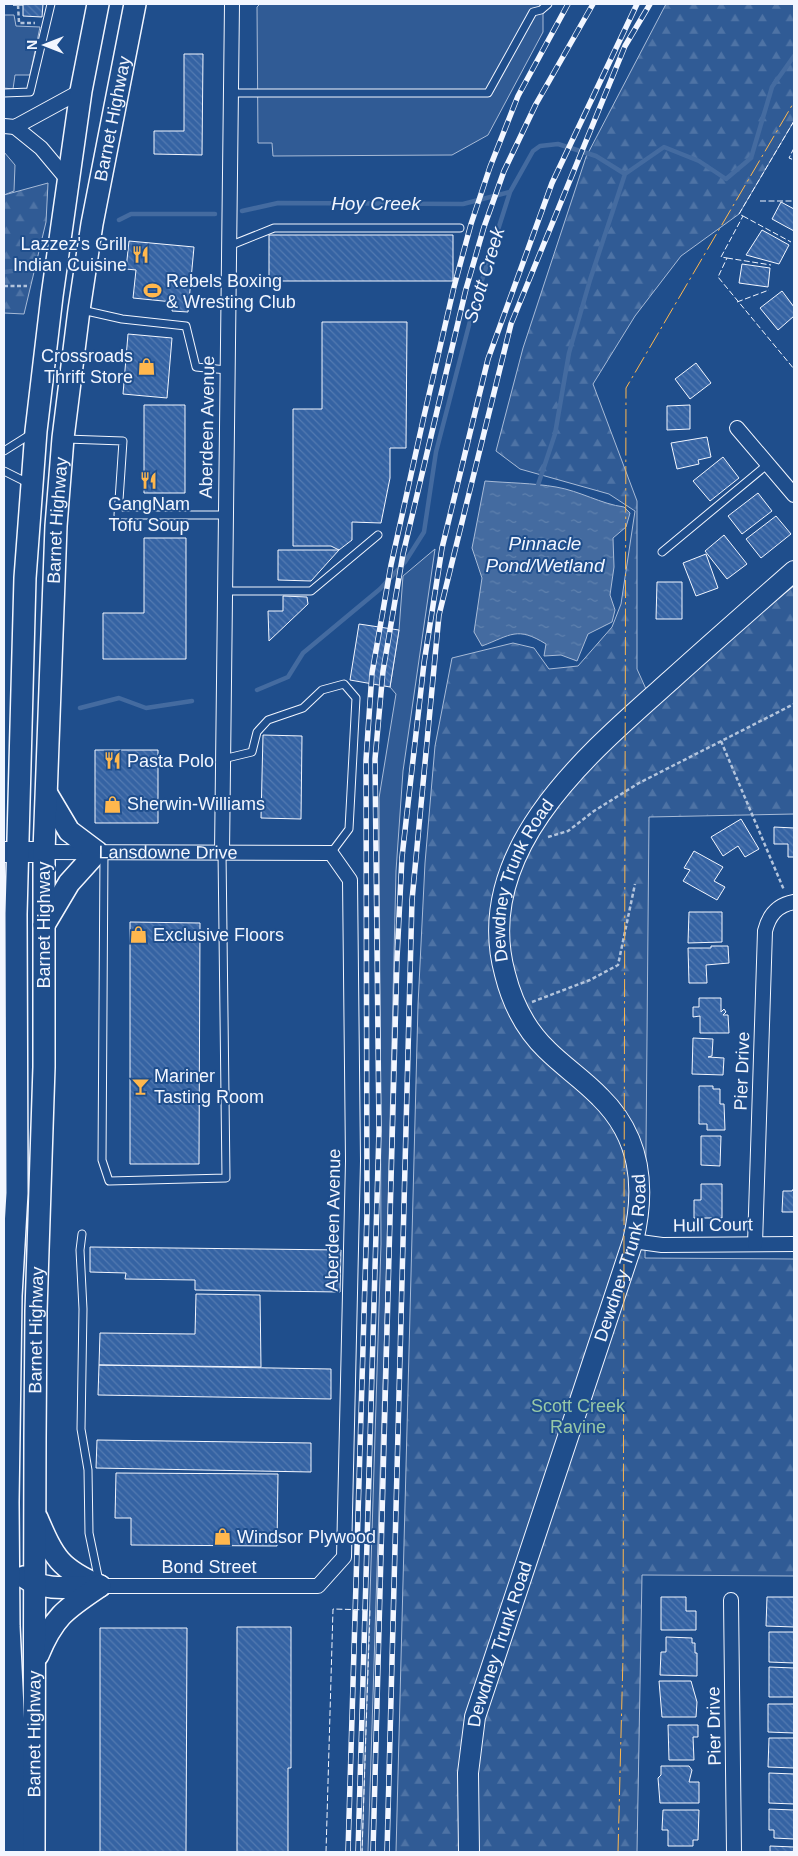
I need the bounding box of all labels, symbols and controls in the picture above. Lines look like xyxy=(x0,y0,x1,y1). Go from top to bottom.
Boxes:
north arrow xyxy=(20,20,70,70)
text: N xyxy=(24,40,40,50)
street label: Barnet Highway xyxy=(91,54,135,183)
water label: Hoy Creek xyxy=(331,193,422,214)
water label: Scott Creek xyxy=(459,223,509,326)
place label: Lazzez's Grill Indian Cuisine xyxy=(13,234,127,275)
restaurant icon: Lazzez's Grill Indian Cuisine xyxy=(131,244,151,264)
place label: Rebels Boxing & Wresting Club xyxy=(166,271,296,312)
sports icon: Rebels Boxing & Wresting Club xyxy=(142,281,162,301)
place label: Crossroads Thrift Store xyxy=(41,346,133,387)
street label: Aberdeen Avenue xyxy=(196,355,218,499)
shop icon: Crossroads Thrift Store xyxy=(137,356,157,376)
street label: Barnet Highway xyxy=(44,456,71,584)
restaurant icon: GangNam Tofu Soup xyxy=(139,471,159,491)
place label: GangNam Tofu Soup xyxy=(108,494,190,535)
water label: Pinnacle Pond/Wetland xyxy=(485,533,606,576)
restaurant icon: Pasta Polo xyxy=(103,751,123,771)
place label: Pasta Polo xyxy=(127,751,214,771)
shop icon: Sherwin-Williams xyxy=(103,794,123,814)
place label: Sherwin-Williams xyxy=(127,794,265,814)
street label: Dewdney Trunk Road xyxy=(489,795,558,964)
street label: Lansdowne Drive xyxy=(98,842,238,863)
street label: Barnet Highway xyxy=(34,861,54,989)
shop icon: Exclusive Floors xyxy=(129,925,149,945)
place label: Exclusive Floors xyxy=(153,925,284,945)
street label: Pier Drive xyxy=(731,1031,753,1111)
place label: Mariner Tasting Room xyxy=(154,1066,264,1107)
bar icon: Mariner Tasting Room xyxy=(130,1076,150,1096)
street label: Aberdeen Avenue xyxy=(322,1148,344,1292)
street label: Dewdney Trunk Road xyxy=(590,1173,649,1344)
street label: Hull Court xyxy=(673,1214,753,1236)
street label: Barnet Highway xyxy=(25,1266,47,1394)
park label: Scott Creek Ravine xyxy=(531,1396,626,1437)
shop icon: Windsor Plywood xyxy=(213,1527,233,1547)
place label: Windsor Plywood xyxy=(237,1527,376,1547)
street label: Bond Street xyxy=(161,1557,257,1577)
street label: Dewdney Trunk Road xyxy=(464,1559,536,1728)
street label: Barnet Highway xyxy=(24,1670,44,1798)
street label: Pier Drive xyxy=(703,1686,725,1766)

